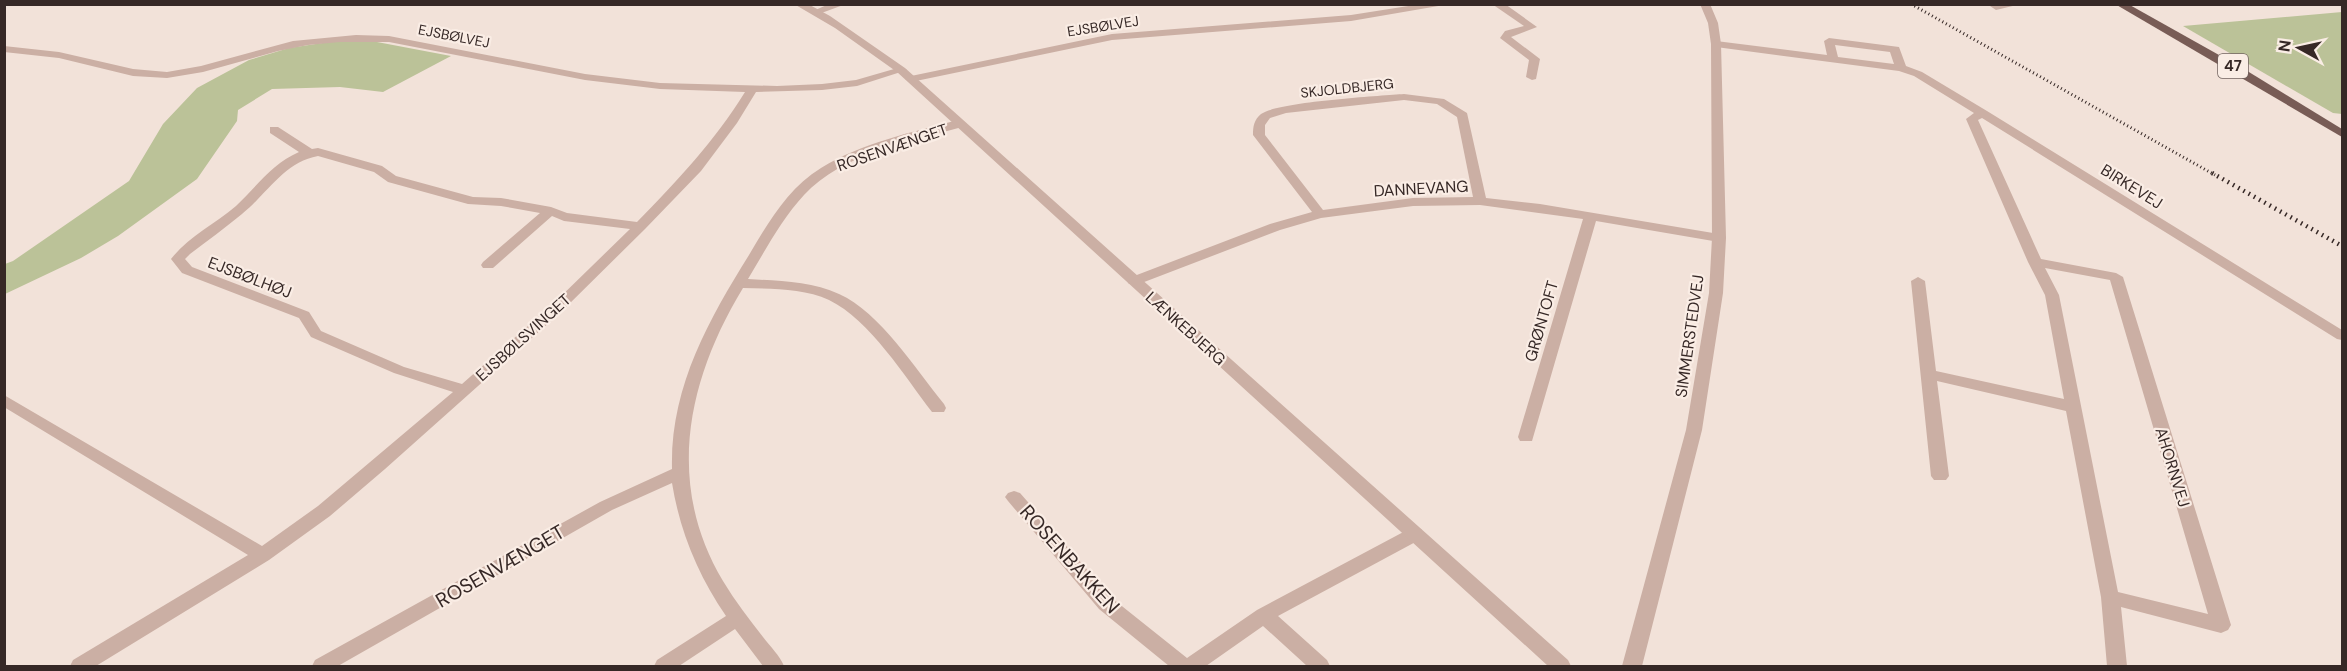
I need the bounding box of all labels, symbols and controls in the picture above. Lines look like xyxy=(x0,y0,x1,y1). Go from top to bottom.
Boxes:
street label: EJSBØLVEJ xyxy=(1066,11,1140,41)
north arrow xyxy=(2269,18,2329,78)
street label: EJSBØLVEJ xyxy=(417,20,491,52)
text: N xyxy=(2273,39,2296,53)
road number: 47 xyxy=(2218,54,2248,78)
street label: SKJOLDBJERG xyxy=(1300,74,1394,102)
street label: ROSENVÆNGET xyxy=(834,119,950,176)
street label: BIRKEVEJ xyxy=(2097,159,2167,214)
street label: DANNEVANG xyxy=(1373,176,1469,201)
street label: EJSBØLHØJ xyxy=(205,252,295,303)
street label: SIMMERSTEDVEJ xyxy=(1670,273,1709,399)
street label: GRØNTOFT xyxy=(1520,278,1563,364)
street label: LÆNKEBJERG xyxy=(1141,287,1230,370)
street label: EJSBØLSVINGET xyxy=(471,289,575,386)
street label: AHORNVEJ xyxy=(2150,425,2195,510)
street label: ROSENBAKKEN xyxy=(1014,499,1126,619)
street label: ROSENVÆNGET xyxy=(431,519,569,613)

